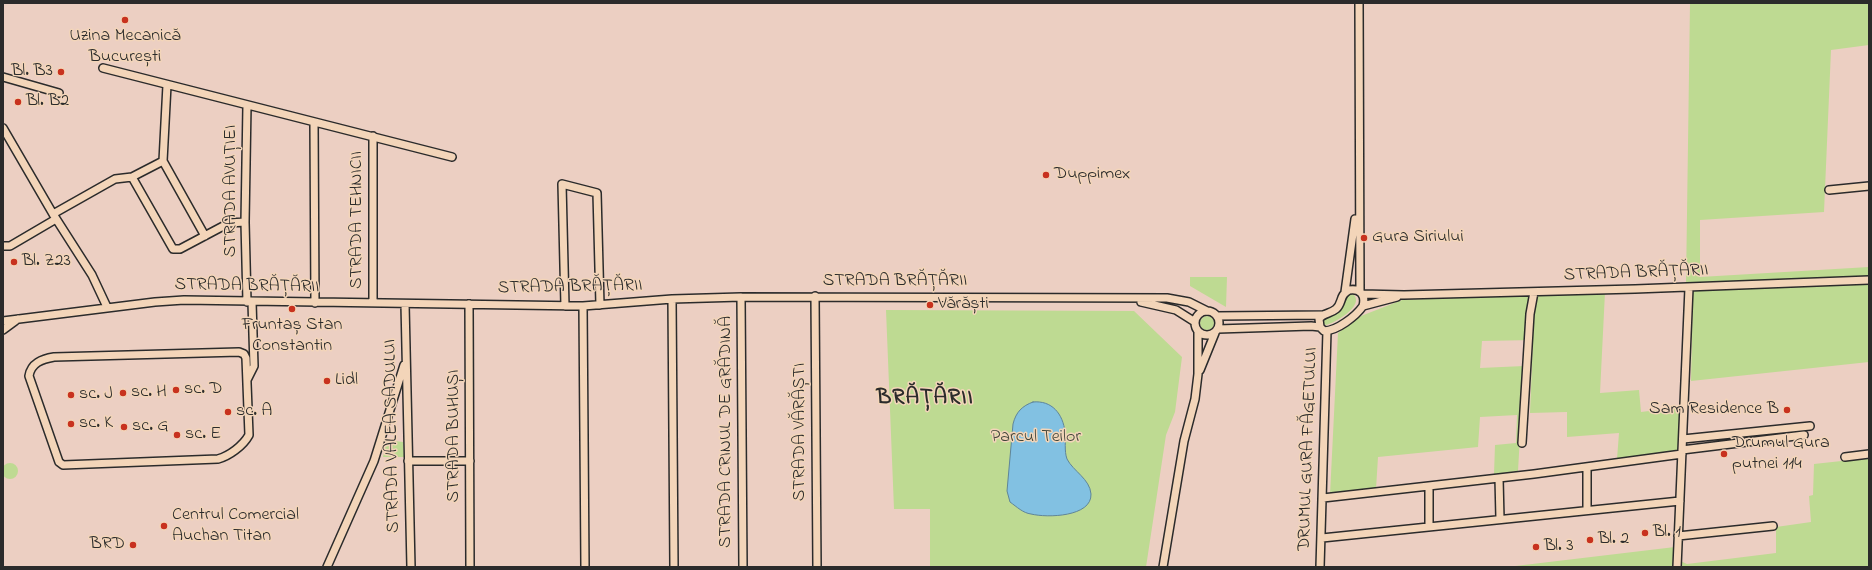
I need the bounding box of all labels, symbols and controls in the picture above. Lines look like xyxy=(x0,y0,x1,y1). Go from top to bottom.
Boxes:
marker: Uzina Mecanică București xyxy=(120,15,130,25)
place label: Uzina Mecanică București xyxy=(69,26,181,68)
place label: Bl. B3 xyxy=(11,61,53,83)
marker: Bl. B3 xyxy=(56,67,66,77)
place label: Bl. B2 xyxy=(26,91,69,113)
marker: Bl. B2 xyxy=(13,97,23,107)
street label: STRADA AVUȚIEI xyxy=(221,125,243,257)
street label: STRADA TEHNICII xyxy=(347,151,369,289)
place label: Duppimex xyxy=(1054,164,1130,186)
marker: Duppimex xyxy=(1041,170,1051,180)
place label: Gura Siriului xyxy=(1372,227,1464,249)
marker: Gura Siriului xyxy=(1359,233,1369,243)
place label: Bl. Z23 xyxy=(22,251,71,273)
marker: Bl. Z23 xyxy=(9,257,19,267)
street label: STRADA BRĂȚĂRII xyxy=(1563,261,1709,287)
street label: STRADA BRĂȚĂRII xyxy=(823,271,967,293)
street label: STRADA BRĂȚĂRII xyxy=(174,275,320,299)
street label: STRADA BRĂȚĂRII xyxy=(497,276,643,300)
place label: Vărăști xyxy=(938,294,989,316)
marker: Vărăști xyxy=(925,300,935,310)
marker: Fruntaș Stan Constantin xyxy=(287,304,297,314)
place label: Fruntaș Stan Constantin xyxy=(242,315,342,358)
street label: STRADA CRINUL DE GRĂDINĂ xyxy=(716,316,738,548)
street label: STRADA VALEA SADULUI xyxy=(381,339,405,533)
street label: DRUMUL GURA FĂGETULUI xyxy=(1295,347,1323,551)
street label: STRADA VĂRĂȘTI xyxy=(790,363,812,501)
place label: Lidl xyxy=(335,370,358,392)
street label: STRADA BUHUȘI xyxy=(444,370,466,502)
marker: Lidl xyxy=(322,376,332,386)
place label: sc. D xyxy=(184,379,223,401)
place label: sc. H xyxy=(131,382,167,404)
place label: sc. J xyxy=(79,384,113,406)
marker: sc. D xyxy=(171,385,181,395)
district label: BRĂȚĂRII xyxy=(876,386,974,412)
marker: sc. H xyxy=(118,388,128,398)
marker: sc. J xyxy=(66,390,76,400)
place label: Sam Residence B xyxy=(1649,399,1779,421)
place label: sc. A xyxy=(236,401,272,423)
marker: Sam Residence B xyxy=(1782,405,1792,415)
marker: sc. A xyxy=(223,407,233,417)
place label: sc. K xyxy=(79,413,113,435)
place label: sc. G xyxy=(132,416,169,438)
marker: sc. K xyxy=(66,419,76,429)
marker: sc. G xyxy=(119,422,129,432)
place label: sc. E xyxy=(185,424,221,446)
park label: Parcul Teilor xyxy=(991,427,1081,449)
marker: sc. E xyxy=(172,430,182,440)
place label: Drumul Gura putnei 114 xyxy=(1732,433,1830,476)
marker: Drumul Gura putnei 114 xyxy=(1719,449,1729,459)
place label: Centrul Comercial Auchan Titan xyxy=(172,505,299,548)
marker: Centrul Comercial Auchan Titan xyxy=(159,521,169,531)
place label: Bl. 1 xyxy=(1653,522,1681,544)
marker: Bl. 1 xyxy=(1640,528,1650,538)
place label: Bl. 2 xyxy=(1598,529,1629,551)
place label: BRD xyxy=(90,534,125,556)
marker: Bl. 2 xyxy=(1585,535,1595,545)
place label: Bl. 3 xyxy=(1544,536,1574,558)
marker: BRD xyxy=(128,540,138,550)
marker: Bl. 3 xyxy=(1531,542,1541,552)

